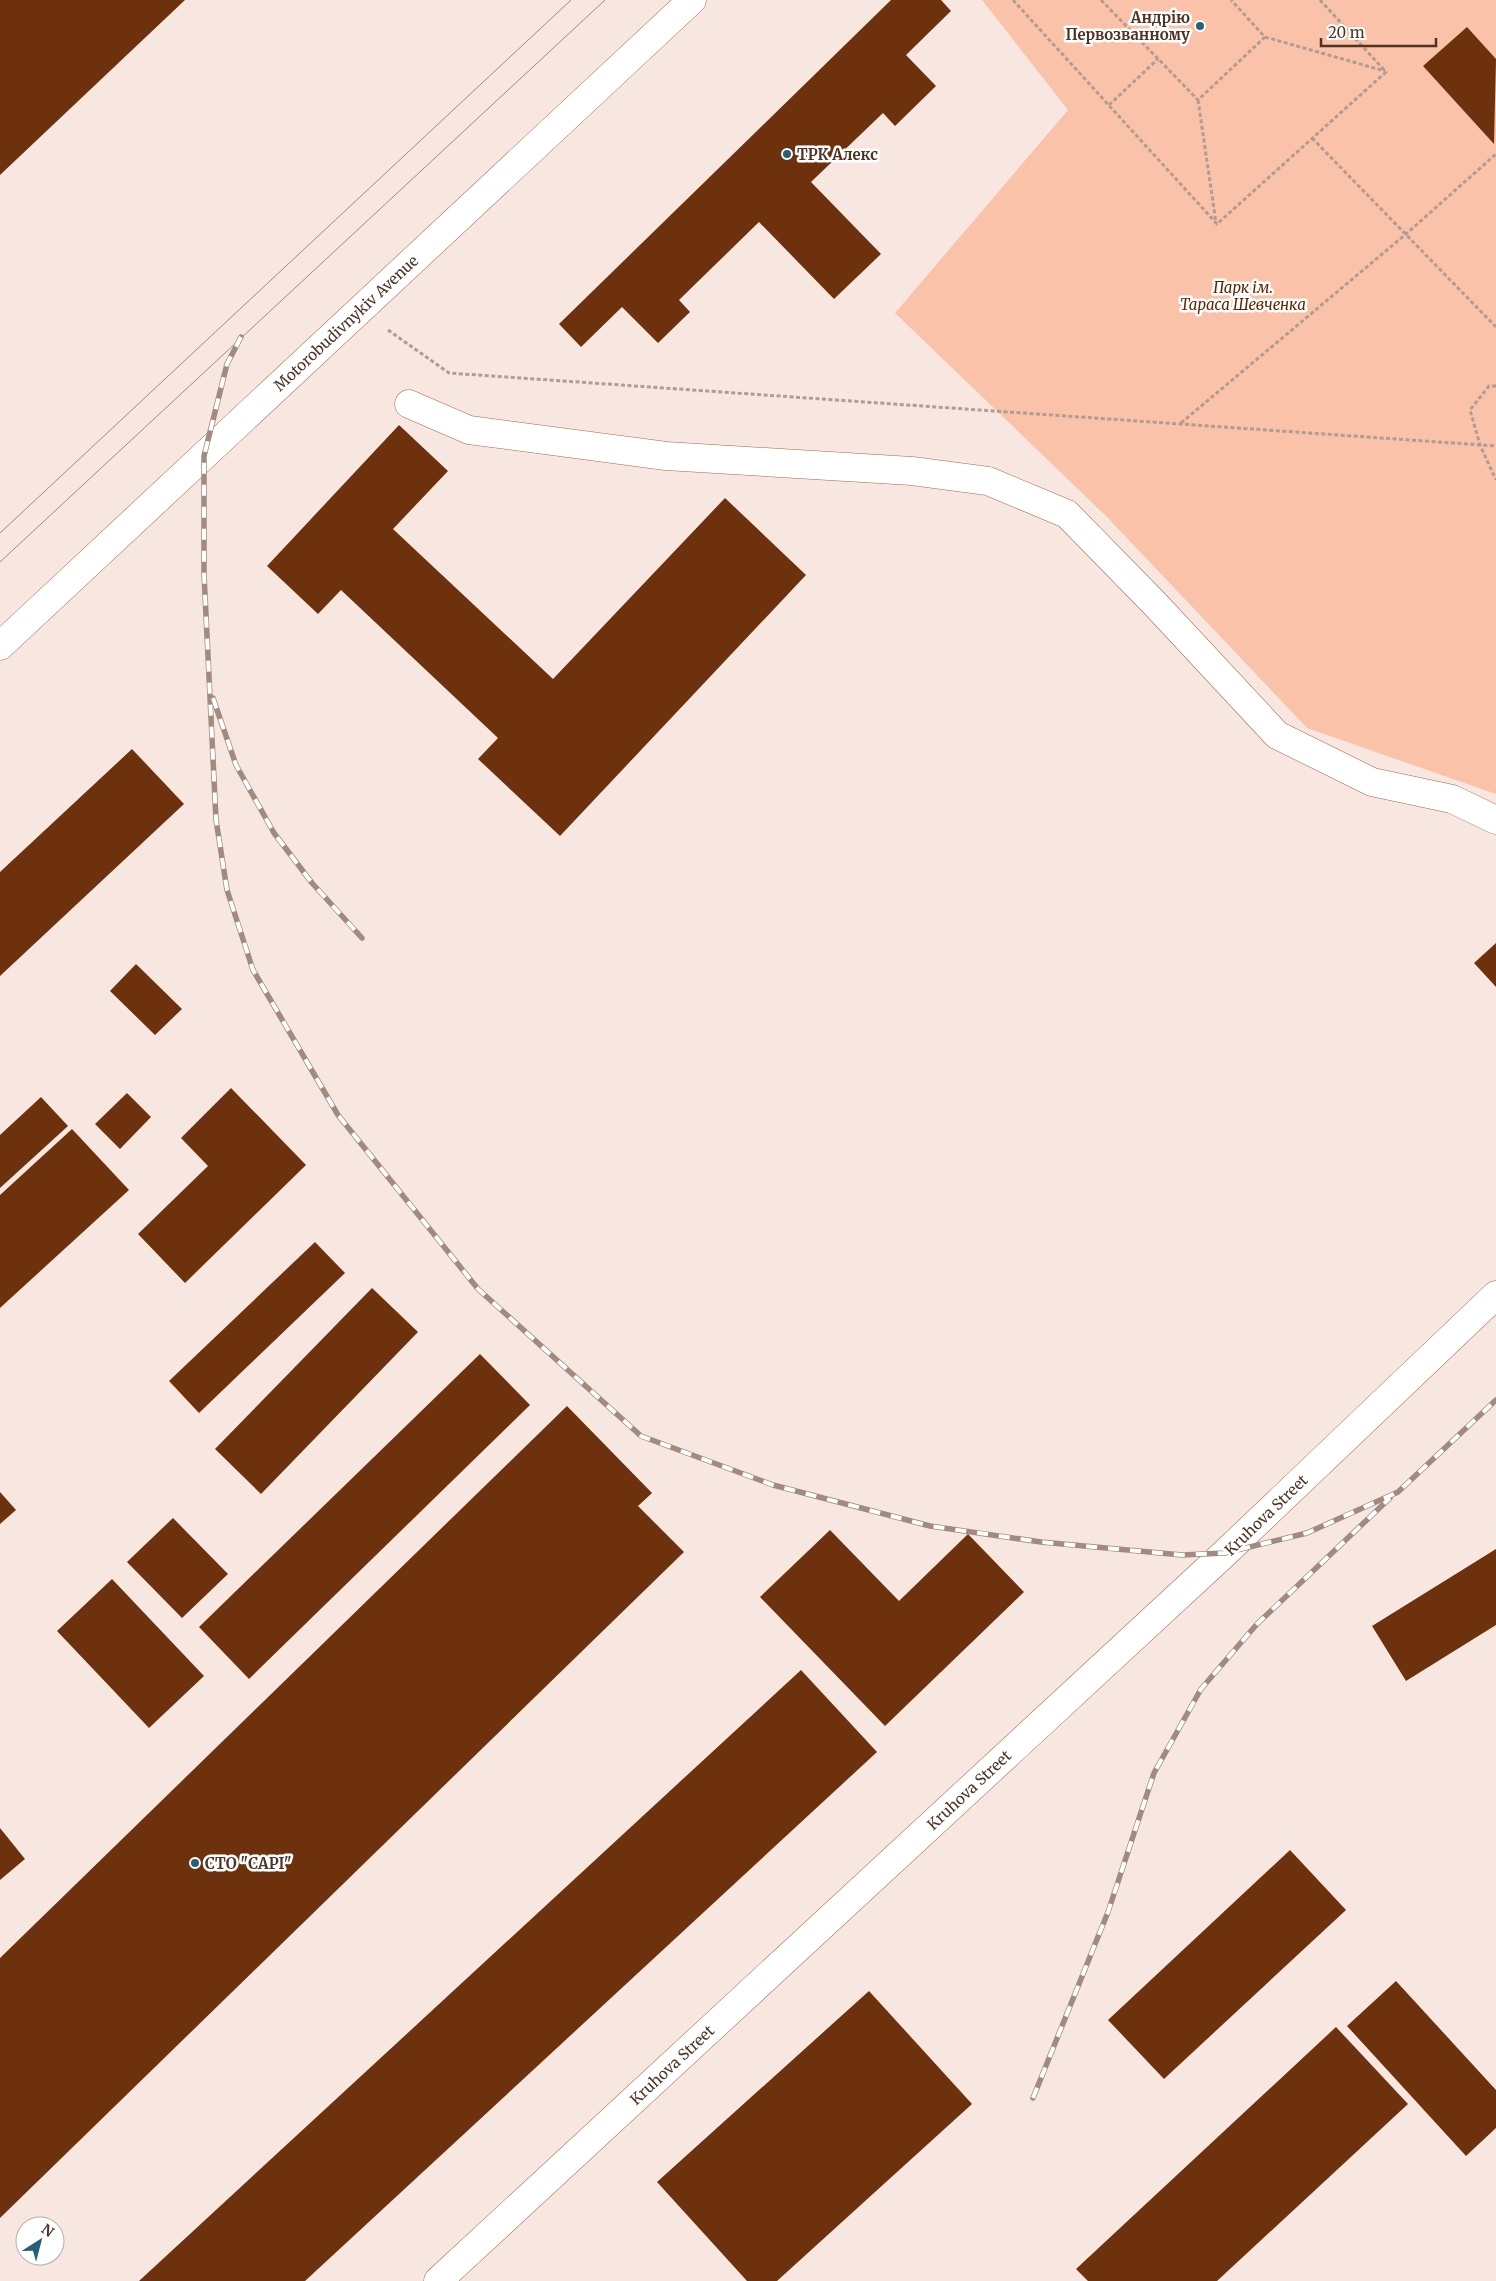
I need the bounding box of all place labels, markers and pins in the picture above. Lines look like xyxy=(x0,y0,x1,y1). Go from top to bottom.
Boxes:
place label: Андрію Первозванному xyxy=(1066,8,1190,44)
marker: Андрію Первозванному xyxy=(1194,20,1206,32)
place label: ТРК Алекс xyxy=(797,145,878,164)
marker: ТРК Алекс xyxy=(781,148,793,160)
place label: СТО "CAPI" xyxy=(205,1854,292,1873)
marker: СТО "CAPI" xyxy=(189,1857,201,1869)

